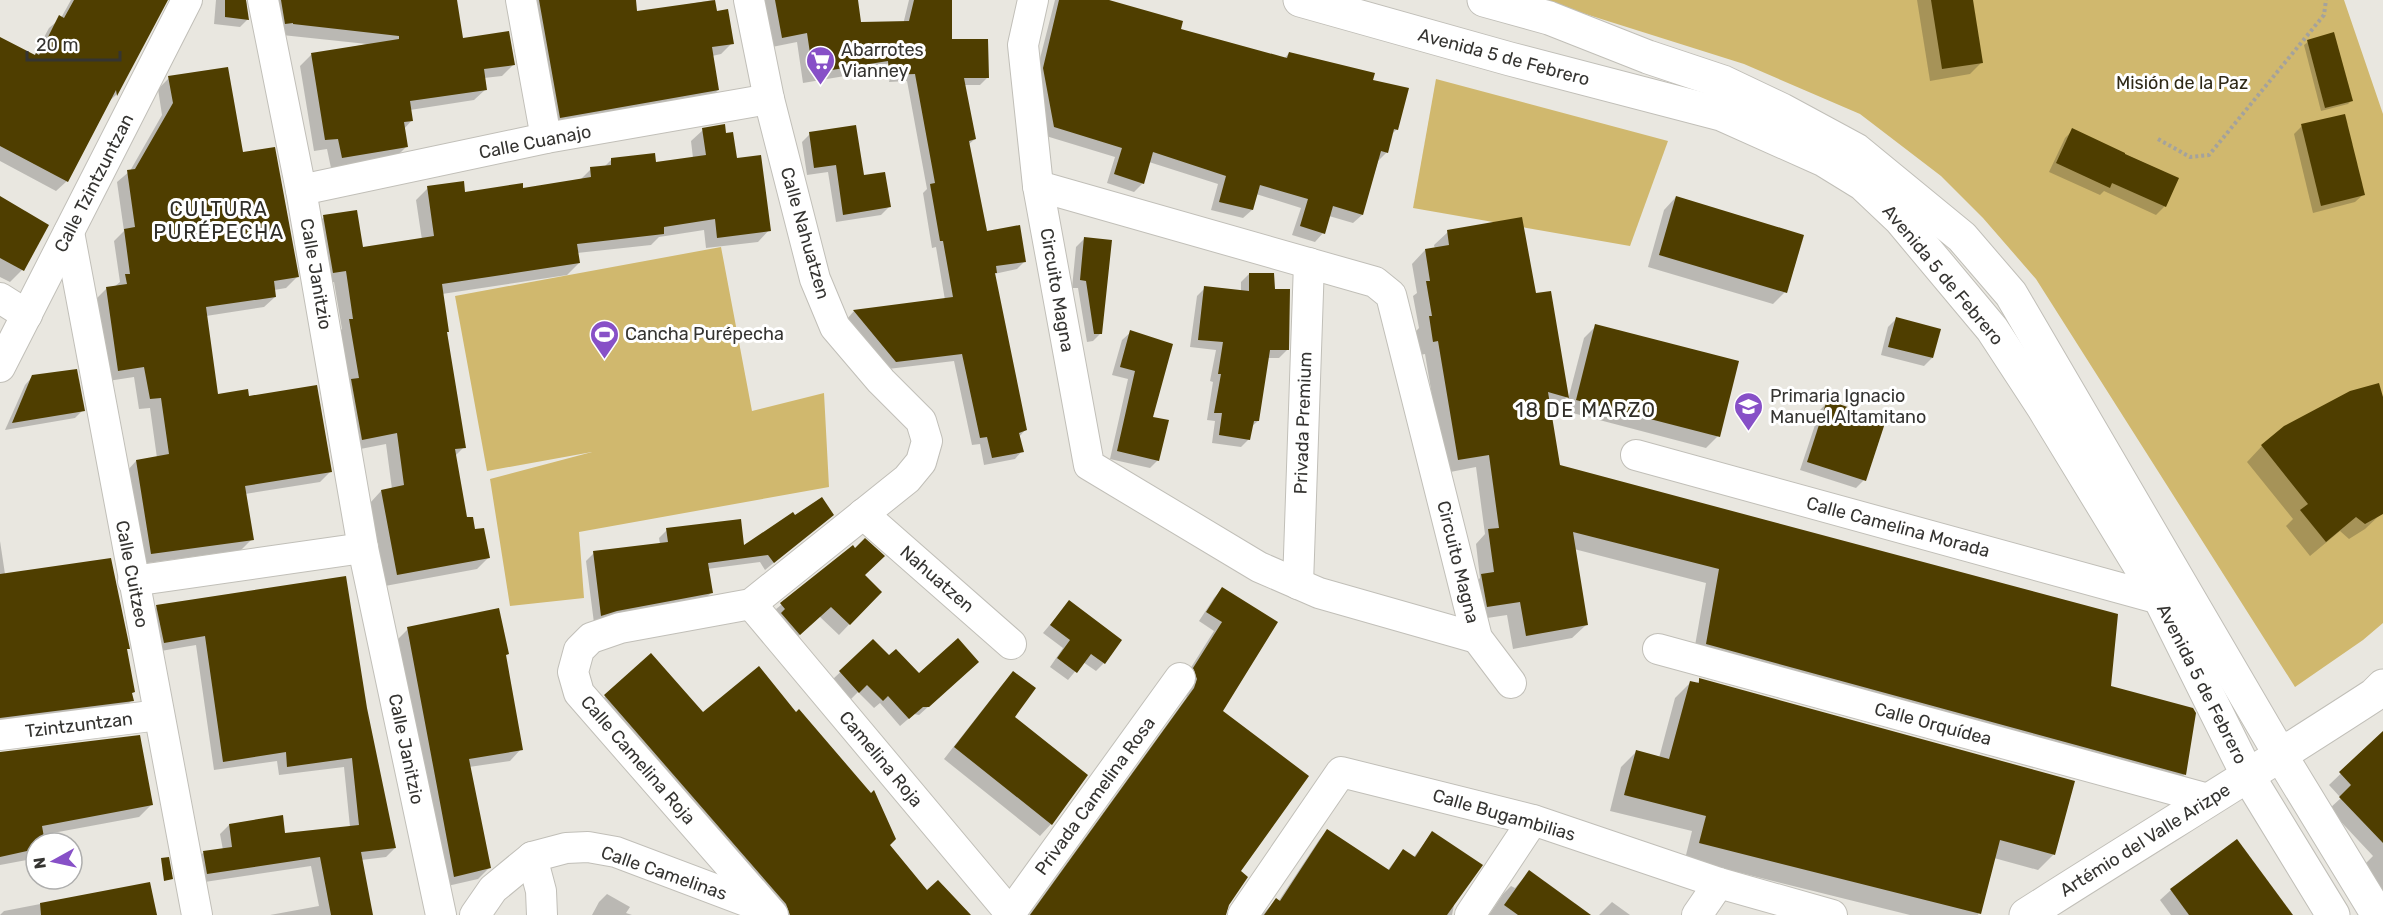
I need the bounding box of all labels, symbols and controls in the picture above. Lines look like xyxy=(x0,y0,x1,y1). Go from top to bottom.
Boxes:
scale bar xyxy=(27,24,120,62)
street label: Avenida 5 de Febrero xyxy=(1416,24,1592,90)
text: 20 m xyxy=(36,34,78,56)
place label: Abarrotes Vianney xyxy=(841,39,924,82)
supermarket icon: Abarrotes Vianney xyxy=(804,44,836,86)
park label: Misión de la Paz xyxy=(2116,72,2248,94)
street label: Calle Tzintzuntzan xyxy=(50,110,138,256)
street label: Calle Cuanajo xyxy=(477,120,593,164)
street label: Calle Nahuatzen xyxy=(776,164,834,302)
district label: CULTURA PURÉPECHA xyxy=(153,197,285,244)
street label: Avenida 5 de Febrero xyxy=(1878,200,2008,350)
street label: Calle Janitzio xyxy=(295,217,337,331)
street label: Circuito Magna xyxy=(1035,226,1079,354)
sports icon: Cancha Purépecha xyxy=(588,318,620,360)
place label: Cancha Purépecha xyxy=(625,323,784,345)
street label: Privada Premium xyxy=(1290,351,1316,495)
place label: Primaria Ignacio Manuel Altamitano xyxy=(1770,385,1926,428)
school or university icon: Primaria Ignacio Manuel Altamitano xyxy=(1733,390,1765,432)
district label: 18 DE MARZO xyxy=(1515,398,1657,422)
street label: Calle Camelina Morada xyxy=(1804,492,1992,562)
street label: Circuito Magna xyxy=(1432,498,1484,626)
street label: Calle Cuitzeo xyxy=(111,518,153,630)
street label: Nahuatzen xyxy=(895,541,979,617)
street label: Avenida 5 de Febrero xyxy=(2152,600,2252,768)
street label: Calle Camelina Roja xyxy=(576,691,700,829)
street label: Calle Janitzio xyxy=(384,692,428,806)
street label: Calle Orquídea xyxy=(1872,698,1994,750)
street label: Tzintzuntzan xyxy=(24,707,134,743)
street label: Camelina Roja xyxy=(834,707,928,811)
street label: Privada Camelina Rosa xyxy=(1030,712,1160,880)
street label: Artémio del Valle Arizpe xyxy=(2056,778,2234,902)
street label: Calle Bugambilias xyxy=(1430,784,1578,846)
north arrow xyxy=(24,831,84,891)
street label: Calle Camelinas xyxy=(598,841,730,905)
text: N xyxy=(29,856,50,870)

